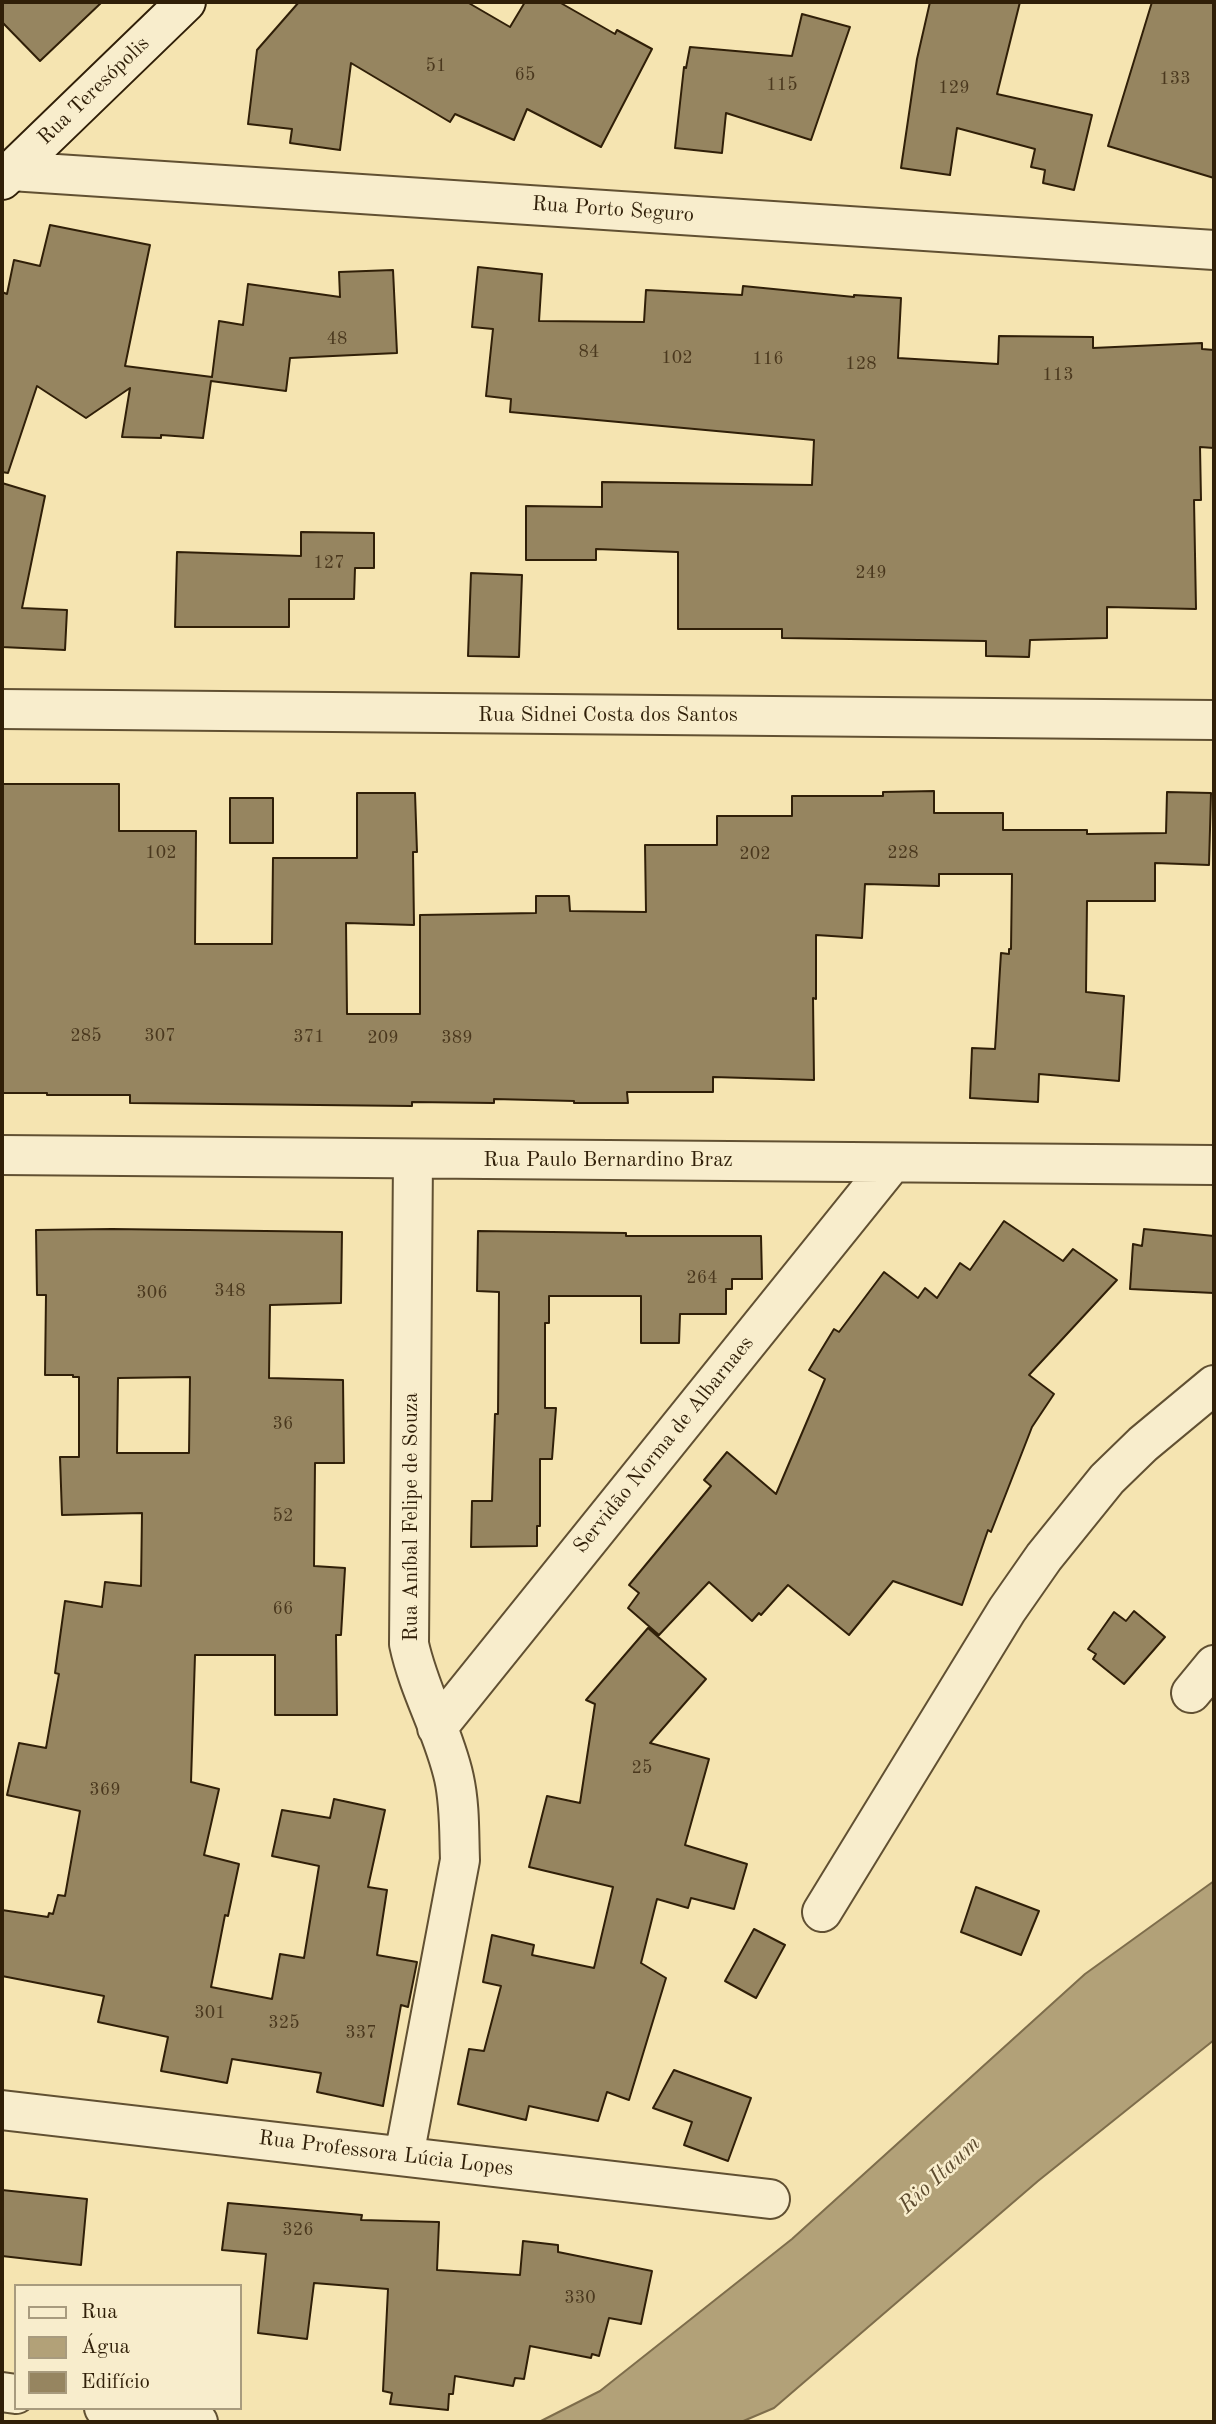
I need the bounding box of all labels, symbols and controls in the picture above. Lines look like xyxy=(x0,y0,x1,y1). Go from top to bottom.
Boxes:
street label: Rua Teresópolis xyxy=(33,31,155,151)
house number: 51 xyxy=(426,55,446,77)
house number: 65 xyxy=(515,64,535,86)
house number: 133 xyxy=(1159,68,1191,90)
house number: 115 xyxy=(766,74,798,96)
house number: 129 xyxy=(938,77,970,99)
street label: Rua Porto Seguro xyxy=(531,192,695,228)
house number: 48 xyxy=(327,328,347,350)
house number: 84 xyxy=(579,341,599,363)
house number: 102 xyxy=(661,347,693,369)
house number: 116 xyxy=(752,348,784,370)
house number: 128 xyxy=(845,353,877,375)
house number: 113 xyxy=(1042,364,1074,386)
house number: 127 xyxy=(313,552,345,574)
house number: 249 xyxy=(855,562,887,584)
street label: Rua Sidnei Costa dos Santos xyxy=(478,702,738,728)
house number: 102 xyxy=(145,842,177,864)
house number: 228 xyxy=(887,842,919,864)
house number: 202 xyxy=(739,843,771,865)
house number: 285 xyxy=(70,1025,102,1047)
house number: 307 xyxy=(144,1025,176,1047)
house number: 371 xyxy=(293,1026,325,1048)
house number: 209 xyxy=(367,1027,399,1049)
house number: 389 xyxy=(441,1027,473,1049)
street label: Rua Paulo Bernardino Braz xyxy=(483,1147,733,1173)
house number: 264 xyxy=(686,1267,718,1289)
house number: 348 xyxy=(214,1280,246,1302)
house number: 306 xyxy=(136,1282,168,1304)
street label: Servidão Norma de Albarnaes xyxy=(569,1331,759,1559)
street label: Rua Aníbal Felipe de Souza xyxy=(398,1392,424,1642)
house number: 36 xyxy=(273,1413,293,1435)
house number: 52 xyxy=(273,1505,293,1527)
house number: 66 xyxy=(273,1598,293,1620)
house number: 25 xyxy=(632,1757,652,1779)
house number: 369 xyxy=(89,1779,121,1801)
house number: 301 xyxy=(194,2002,226,2024)
house number: 325 xyxy=(268,2012,300,2034)
house number: 337 xyxy=(345,2022,377,2044)
street label: Rua Professora Lúcia Lopes xyxy=(257,2126,515,2182)
water label: Rio Itaum xyxy=(893,2130,987,2220)
house number: 326 xyxy=(282,2219,314,2241)
legend xyxy=(14,2284,242,2410)
house number: 330 xyxy=(564,2287,596,2309)
text: Rua xyxy=(81,2302,118,2323)
text: Água xyxy=(81,2337,130,2358)
text: Edifício xyxy=(81,2372,150,2393)

